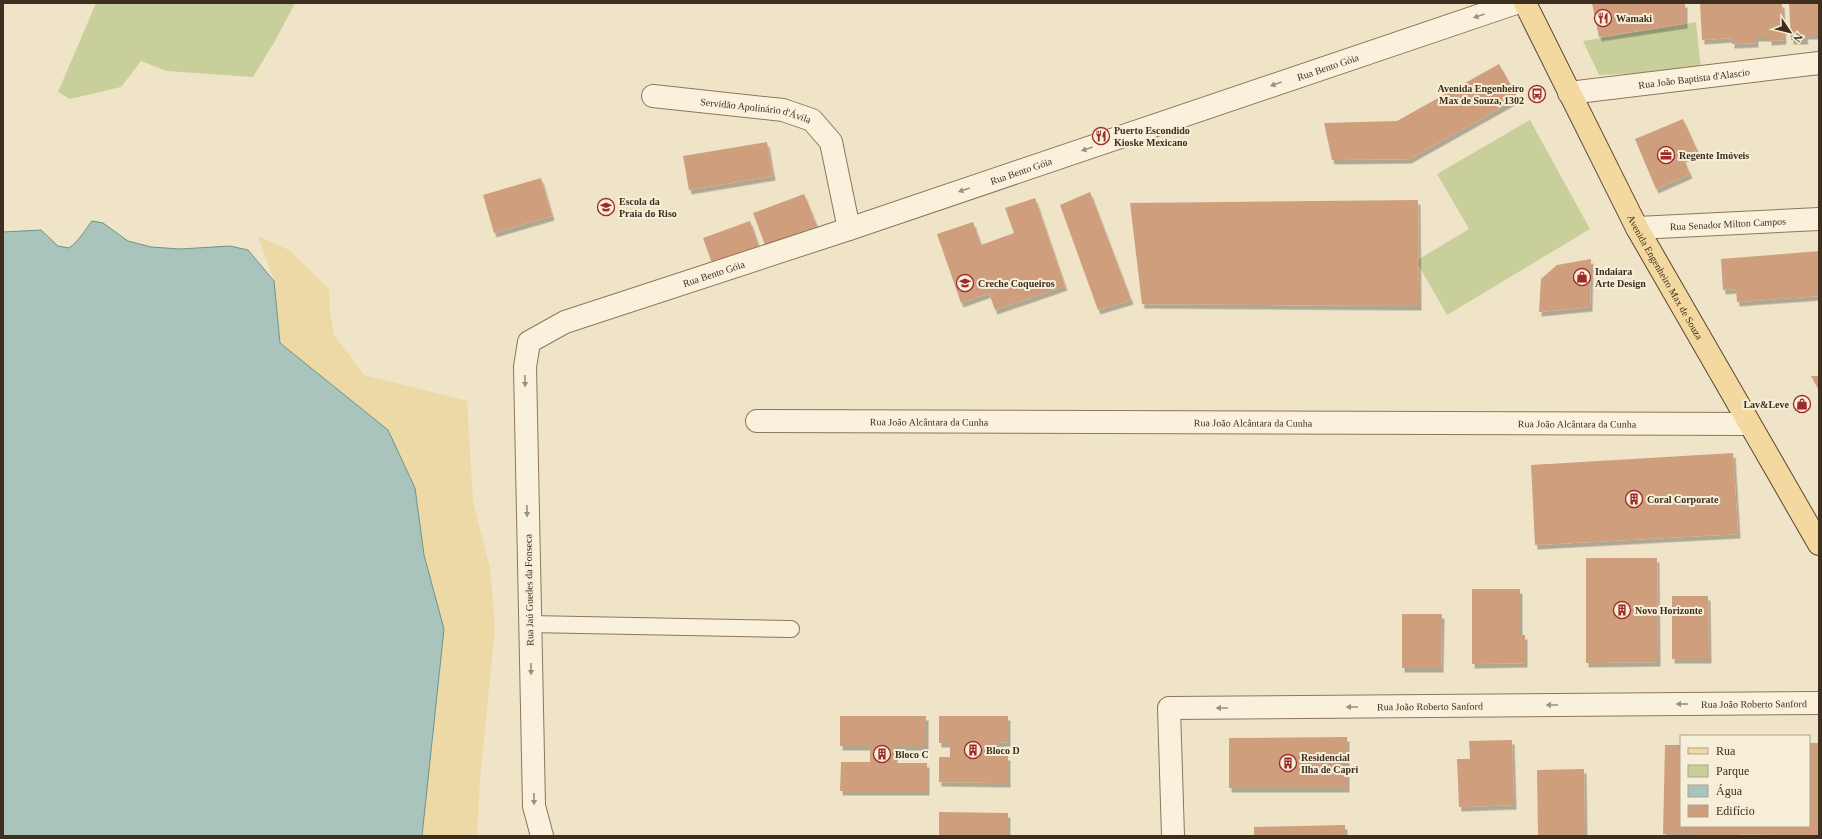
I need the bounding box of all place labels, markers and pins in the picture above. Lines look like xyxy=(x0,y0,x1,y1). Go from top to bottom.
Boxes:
restaurant icon: Wamaki xyxy=(1593,8,1613,28)
place label: Wamaki xyxy=(1616,13,1652,24)
place label: Avenida Engenheiro Max de Souza, 1302 xyxy=(1437,83,1524,106)
bus stop icon: Avenida Engenheiro Max de Souza, 1302 xyxy=(1527,84,1547,104)
place label: Puerto Escondido Kioske Mexicano xyxy=(1114,125,1190,148)
restaurant icon: Puerto Escondido Kioske Mexicano xyxy=(1091,126,1111,146)
office icon: Regente Imóveis xyxy=(1656,145,1676,165)
place label: Regente Imóveis xyxy=(1679,150,1749,161)
place label: Escola da Praia do Riso xyxy=(619,196,677,219)
school or university icon: Escola da Praia do Riso xyxy=(596,197,616,217)
place label: Indaiara Arte Design xyxy=(1595,266,1646,289)
shop icon: Indaiara Arte Design xyxy=(1572,267,1592,287)
school or university icon: Creche Coqueiros xyxy=(955,273,975,293)
place label: Creche Coqueiros xyxy=(978,278,1055,289)
shop icon: Lav&Leve xyxy=(1792,394,1812,414)
place label: Lav&Leve xyxy=(1743,399,1790,410)
building icon: Coral Corporate xyxy=(1624,489,1644,509)
place label: Coral Corporate xyxy=(1647,494,1719,505)
building icon: Novo Horizonte xyxy=(1612,600,1632,620)
place label: Novo Horizonte xyxy=(1635,605,1703,616)
building icon: Bloco D xyxy=(963,740,983,760)
building icon: Bloco C xyxy=(872,744,892,764)
place label: Bloco D xyxy=(986,745,1020,756)
place label: Bloco C xyxy=(895,749,929,760)
place label: Residencial Ilha de Capri xyxy=(1301,752,1358,775)
building icon: Residencial Ilha de Capri xyxy=(1278,753,1298,773)

